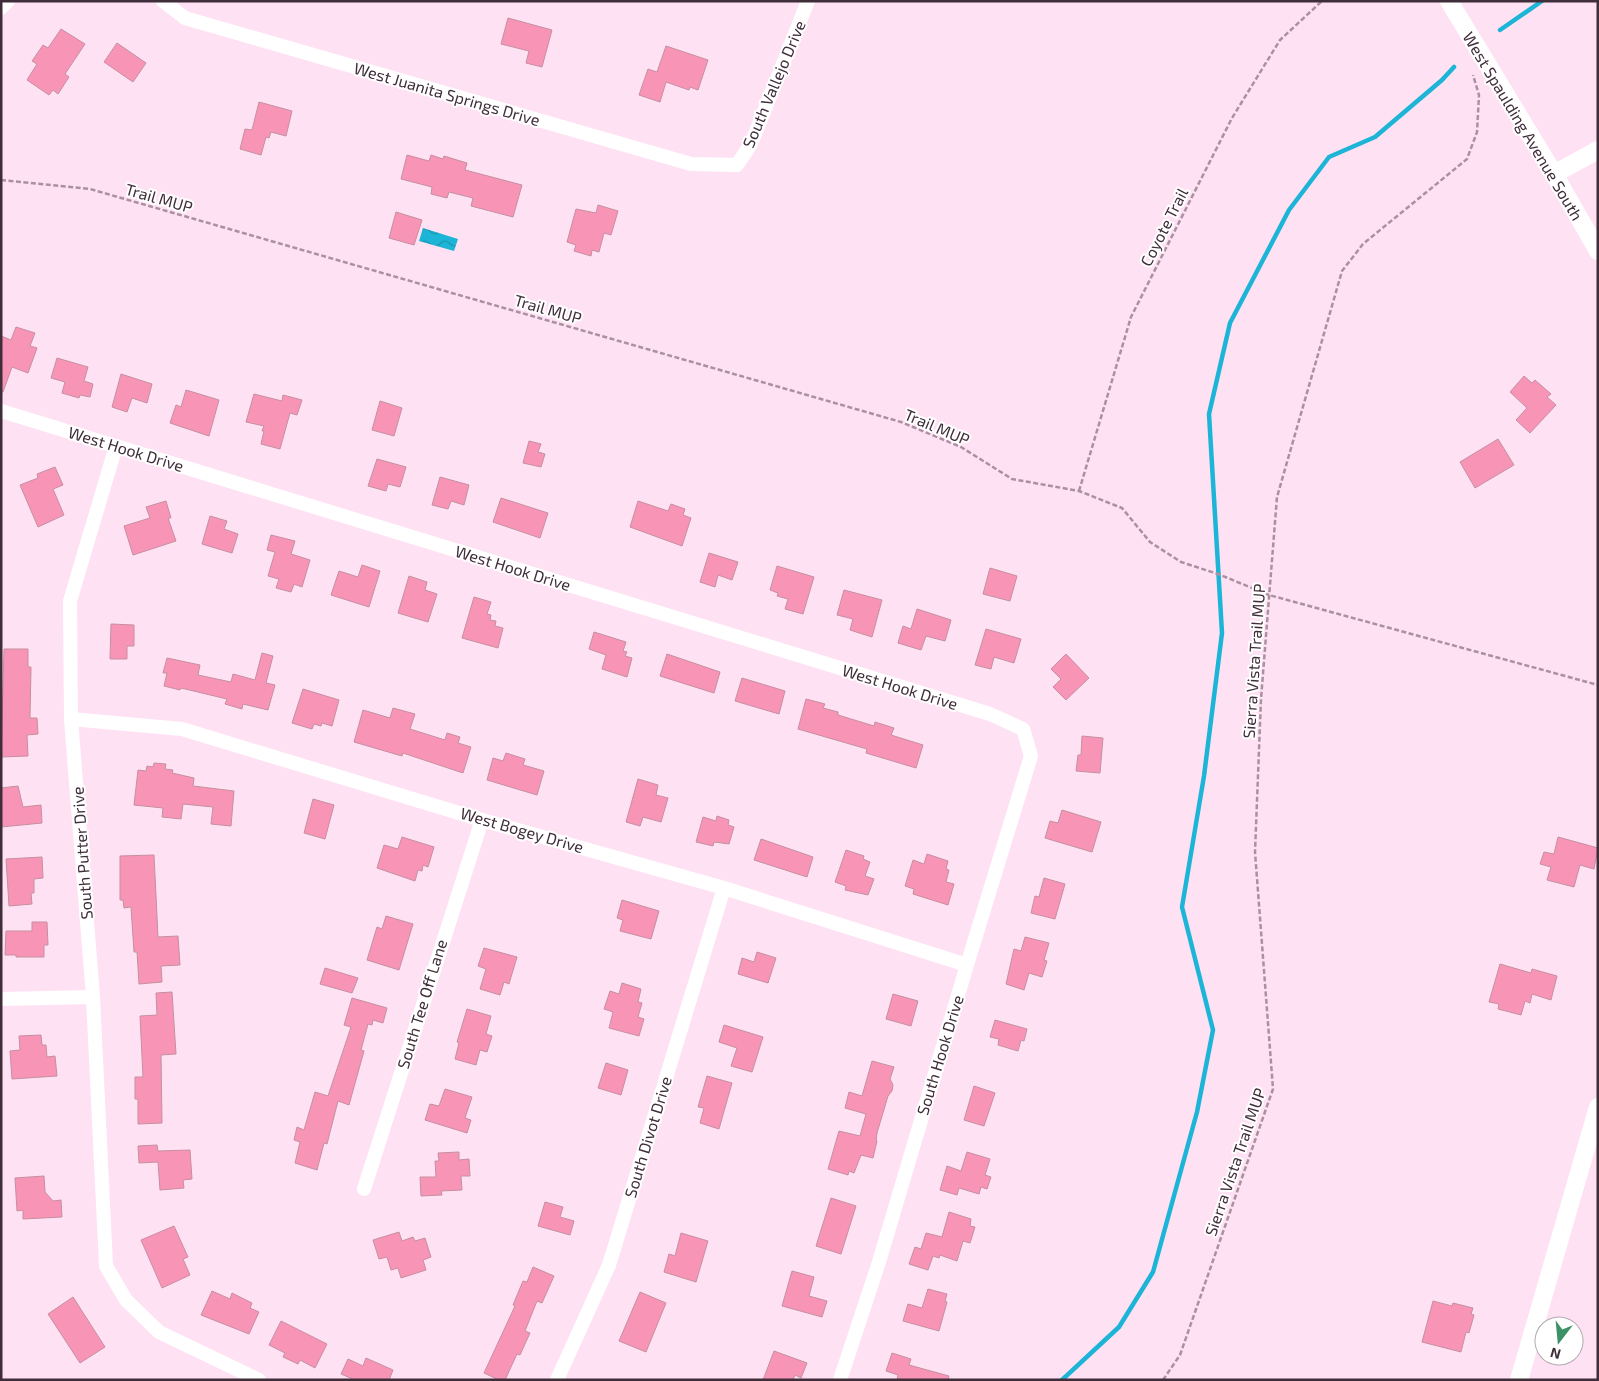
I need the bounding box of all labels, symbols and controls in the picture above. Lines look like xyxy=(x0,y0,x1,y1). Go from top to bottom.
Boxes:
street label: South Vallejo Drive xyxy=(738,17,810,151)
street label: West Spaulding Avenue South xyxy=(1460,28,1587,223)
street label: West Juanita Springs Drive xyxy=(352,58,542,129)
street label: Trail MUP xyxy=(123,179,195,216)
street label: Coyote Trail xyxy=(1136,184,1191,269)
street label: Trail MUP xyxy=(512,290,584,327)
street label: Trail MUP xyxy=(902,404,973,449)
street label: West Hook Drive xyxy=(66,422,186,475)
street label: West Hook Drive xyxy=(453,541,573,594)
street label: Sierra Vista Trail MUP xyxy=(1239,583,1268,739)
street label: West Hook Drive xyxy=(840,660,960,713)
street label: South Putter Drive xyxy=(67,786,96,920)
street label: West Bogey Drive xyxy=(458,803,586,856)
street label: South Tee Off Lane xyxy=(393,937,450,1071)
street label: South Hook Drive xyxy=(912,993,967,1117)
street label: South Divot Drive xyxy=(620,1074,675,1200)
street label: Sierra Vista Trail MUP xyxy=(1200,1085,1269,1238)
north arrow xyxy=(1534,1316,1584,1366)
text: N xyxy=(1548,1344,1562,1364)

